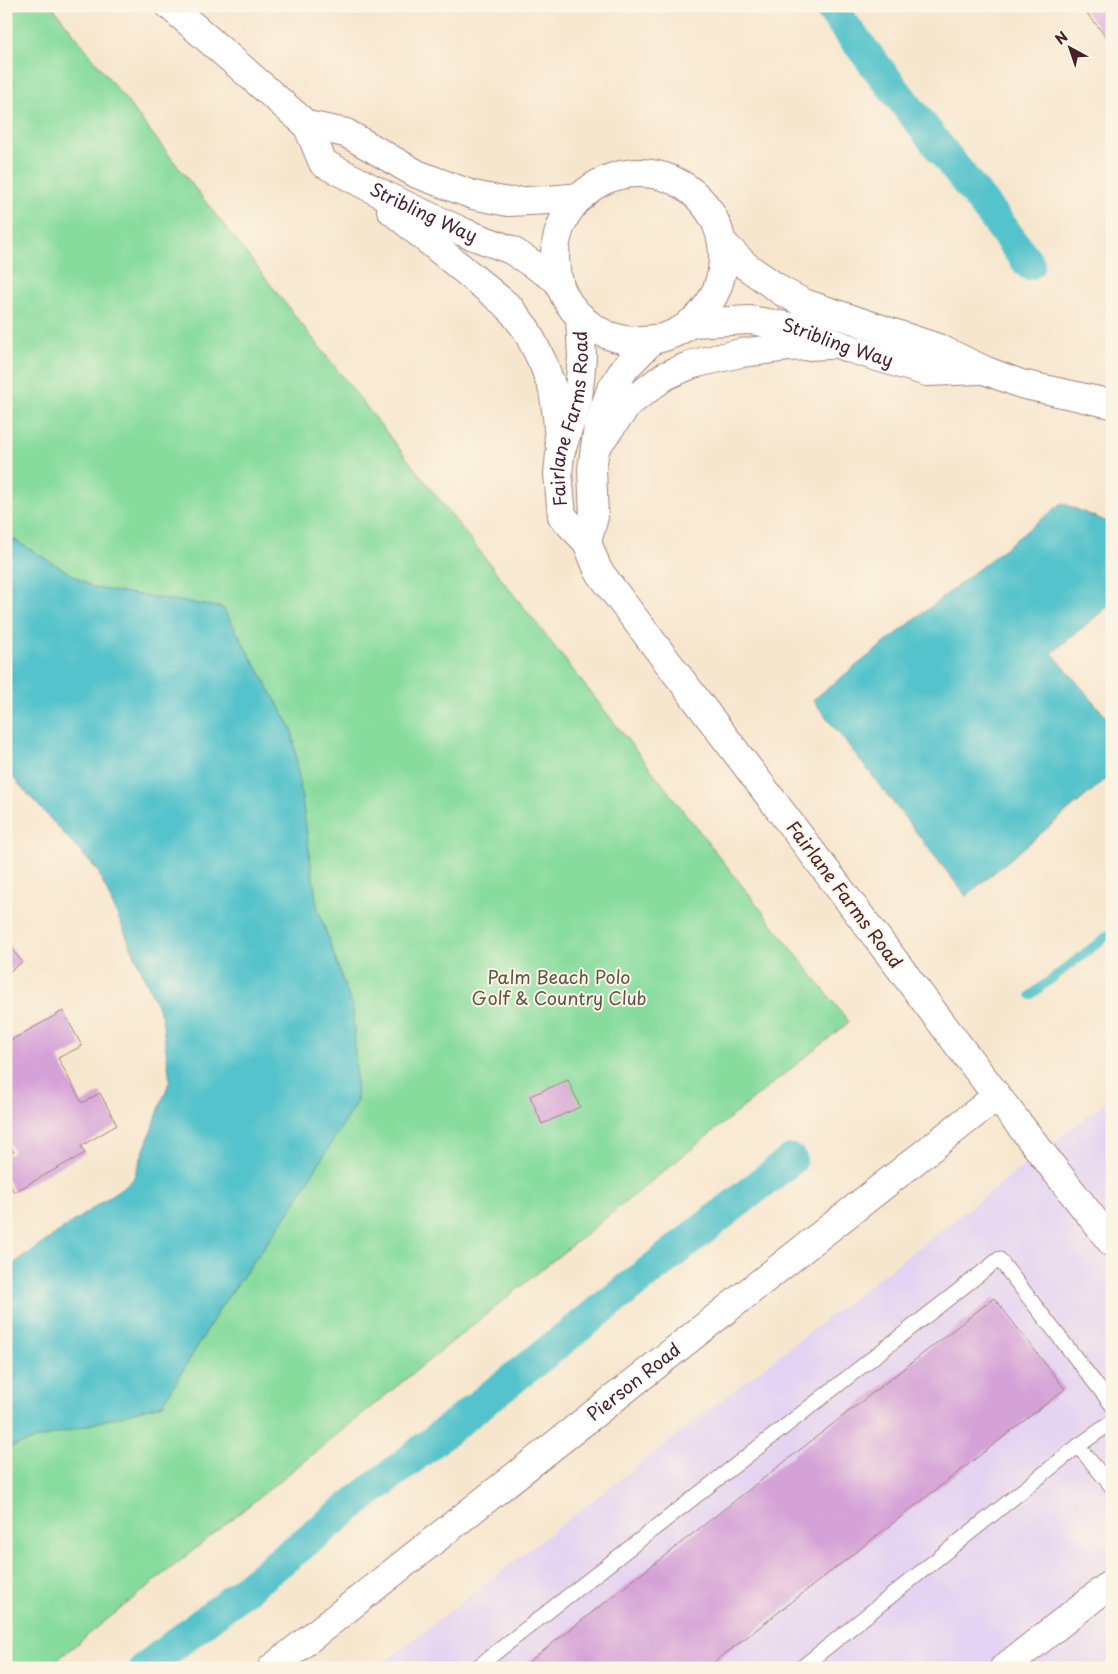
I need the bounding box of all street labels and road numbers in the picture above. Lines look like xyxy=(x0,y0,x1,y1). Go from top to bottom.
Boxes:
street label: Stribling Way xyxy=(366,175,482,248)
street label: Stribling Way xyxy=(780,311,897,373)
street label: Fairlane Farms Road xyxy=(543,330,594,508)
street label: Fairlane Farms Road xyxy=(781,815,910,974)
street label: Pierson Road xyxy=(580,1336,686,1427)

